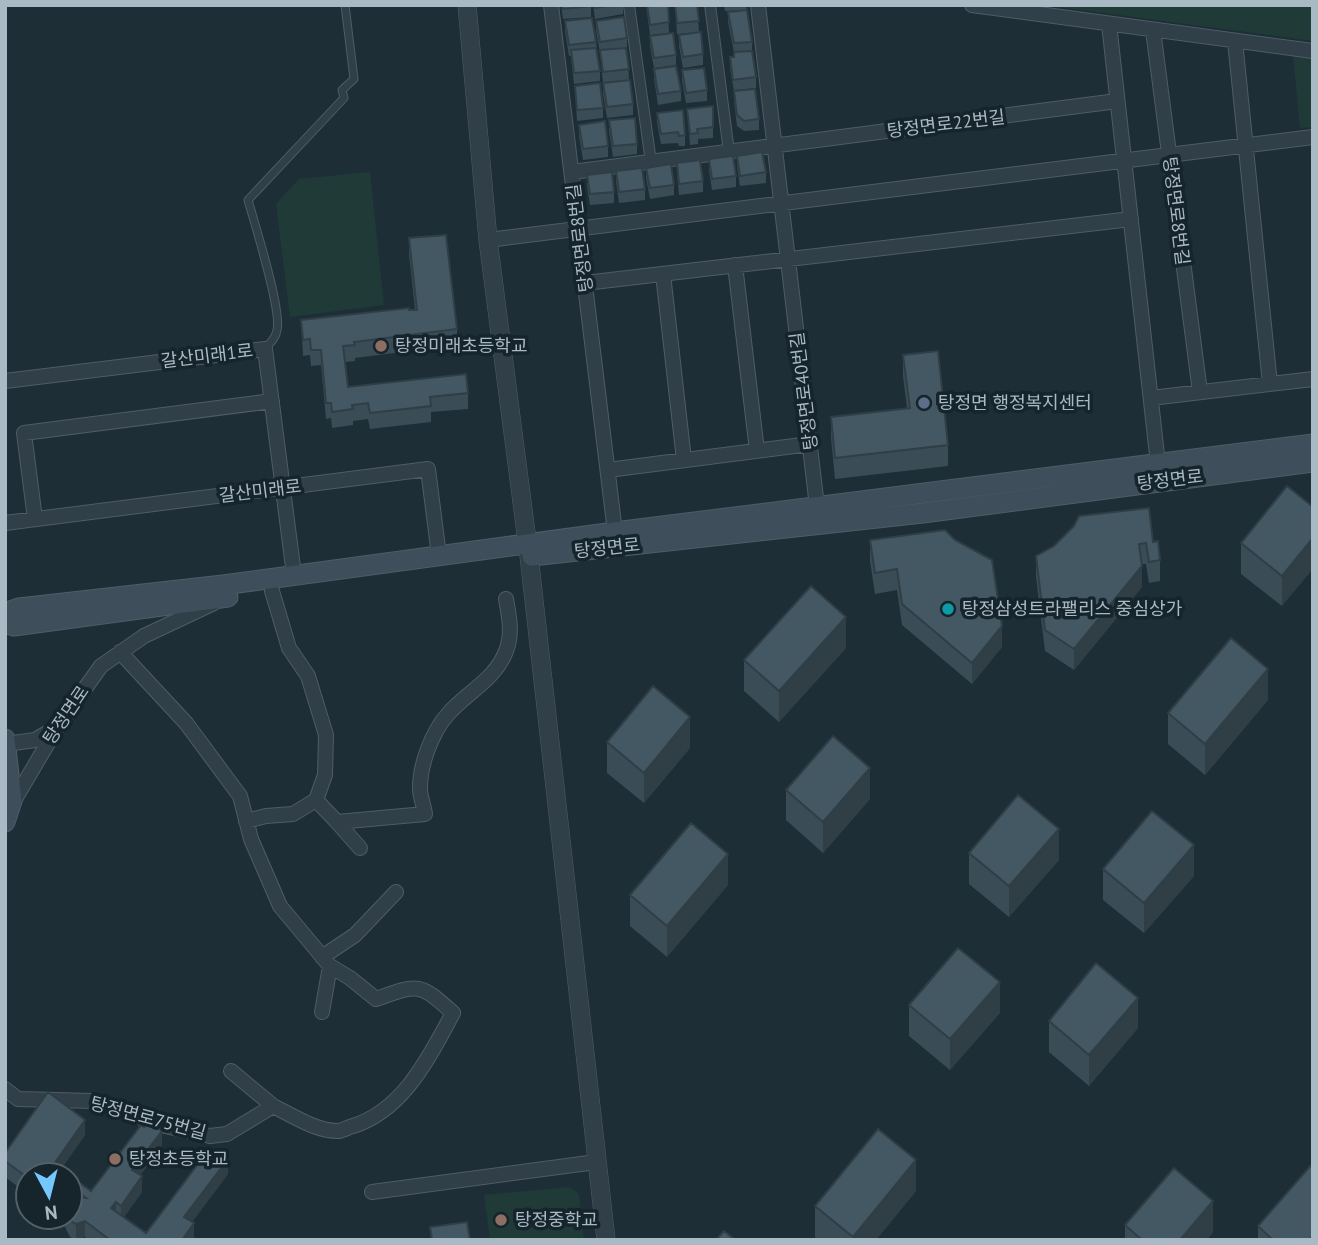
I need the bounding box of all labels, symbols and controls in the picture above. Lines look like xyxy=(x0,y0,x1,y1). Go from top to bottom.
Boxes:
street label: 탕정면로22번길 xyxy=(885,105,1006,142)
street label: 탕정면로8번길 xyxy=(1158,155,1195,267)
street label: 탕정면로8번길 xyxy=(561,182,598,294)
street label: 탕정면로40번길 xyxy=(785,331,822,452)
place label: 탕정미래초등학교 xyxy=(395,334,527,357)
street label: 갈산미래1로 xyxy=(160,338,254,373)
marker: 탕정미래초등학교 xyxy=(373,338,389,354)
place label: 탕정면 행정복지센터 xyxy=(938,391,1092,414)
marker: 탕정면 행정복지센터 xyxy=(916,395,932,411)
street label: 탕정면로 xyxy=(1136,464,1204,495)
street label: 갈산미래로 xyxy=(217,474,302,507)
street label: 탕정면로 xyxy=(573,533,641,562)
place label: 탕정삼성트라팰리스 중심상가 xyxy=(962,597,1183,620)
marker: 탕정삼성트라팰리스 중심상가 xyxy=(940,601,956,617)
street label: 탕정면로 xyxy=(38,681,94,749)
street label: 탕정면로75번길 xyxy=(88,1091,209,1144)
place label: 탕정초등학교 xyxy=(129,1147,228,1170)
marker: 탕정초등학교 xyxy=(107,1151,123,1167)
north arrow xyxy=(14,1161,84,1231)
text: N xyxy=(43,1200,59,1226)
place label: 탕정중학교 xyxy=(515,1208,598,1231)
marker: 탕정중학교 xyxy=(493,1212,509,1228)

